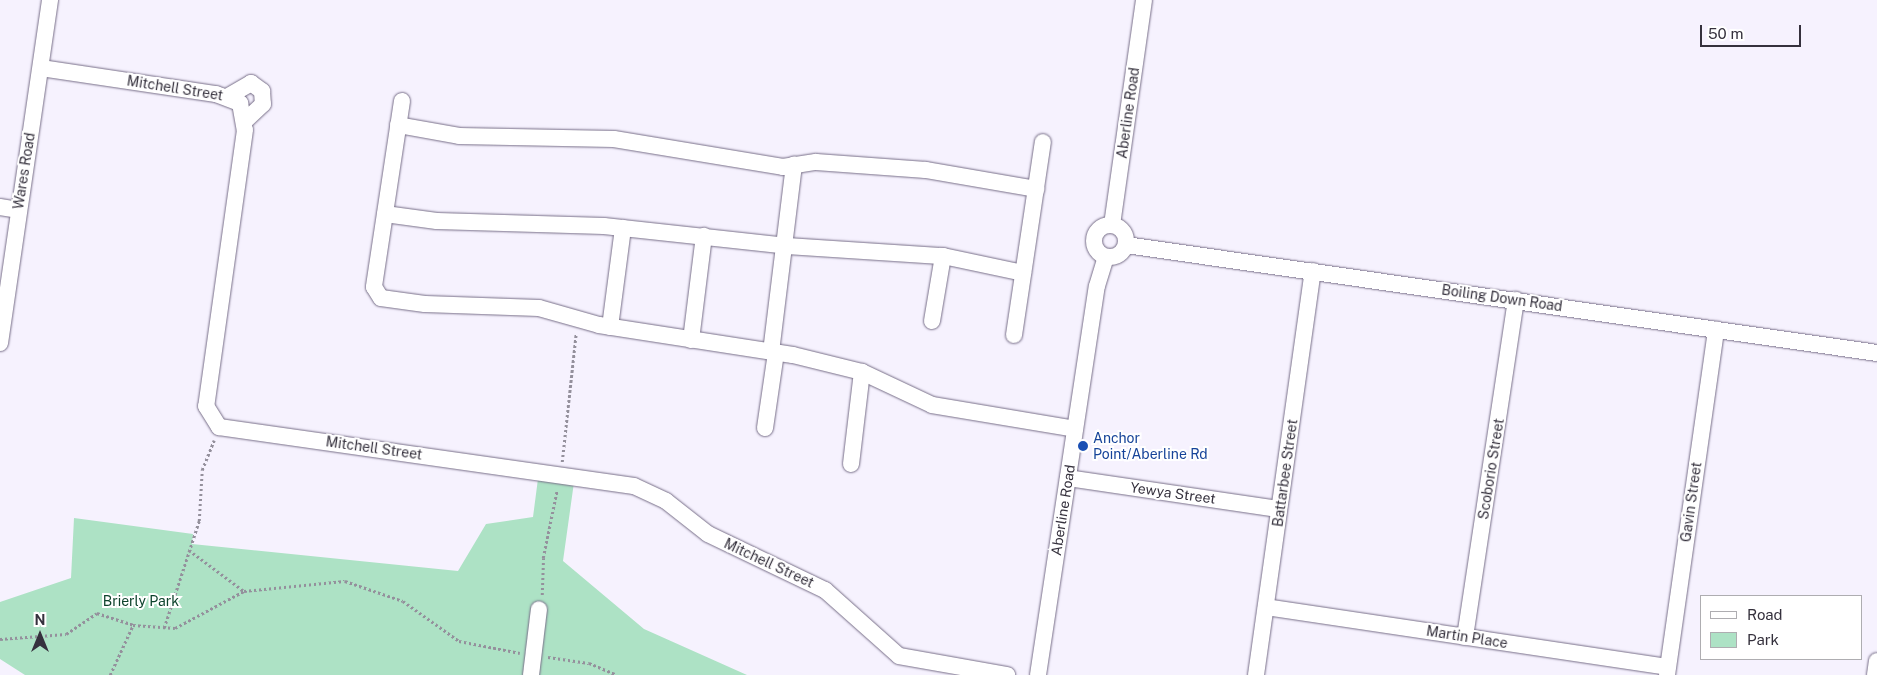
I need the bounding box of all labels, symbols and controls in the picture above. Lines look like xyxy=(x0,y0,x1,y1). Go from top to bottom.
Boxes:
scale bar xyxy=(1702,15,1803,47)
text: 50 m xyxy=(1708,25,1743,42)
street label: Aberline Road xyxy=(1113,66,1143,160)
street label: Mitchell Street xyxy=(126,72,224,104)
street label: Wares Road xyxy=(10,131,38,211)
street label: Boiling Down Road xyxy=(1440,281,1564,315)
street label: Scoborio Street xyxy=(1475,417,1507,521)
street label: Battarbee Street xyxy=(1269,418,1301,528)
place label: Anchor Point/Aberline Rd xyxy=(1093,430,1208,462)
street label: Mitchell Street xyxy=(325,433,423,463)
marker: Anchor Point/Aberline Rd xyxy=(1077,440,1089,452)
street label: Gavin Street xyxy=(1677,461,1705,543)
street label: Aberline Road xyxy=(1048,463,1078,557)
street label: Yewya Street xyxy=(1129,479,1217,507)
street label: Mitchell Street xyxy=(721,535,817,591)
park label: Brierly Park xyxy=(103,593,179,609)
legend xyxy=(1700,595,1862,660)
text: Road xyxy=(1747,606,1783,623)
north arrow xyxy=(15,610,65,660)
text: N xyxy=(35,612,45,628)
street label: Martin Place xyxy=(1425,622,1509,652)
text: Park xyxy=(1747,631,1779,648)

